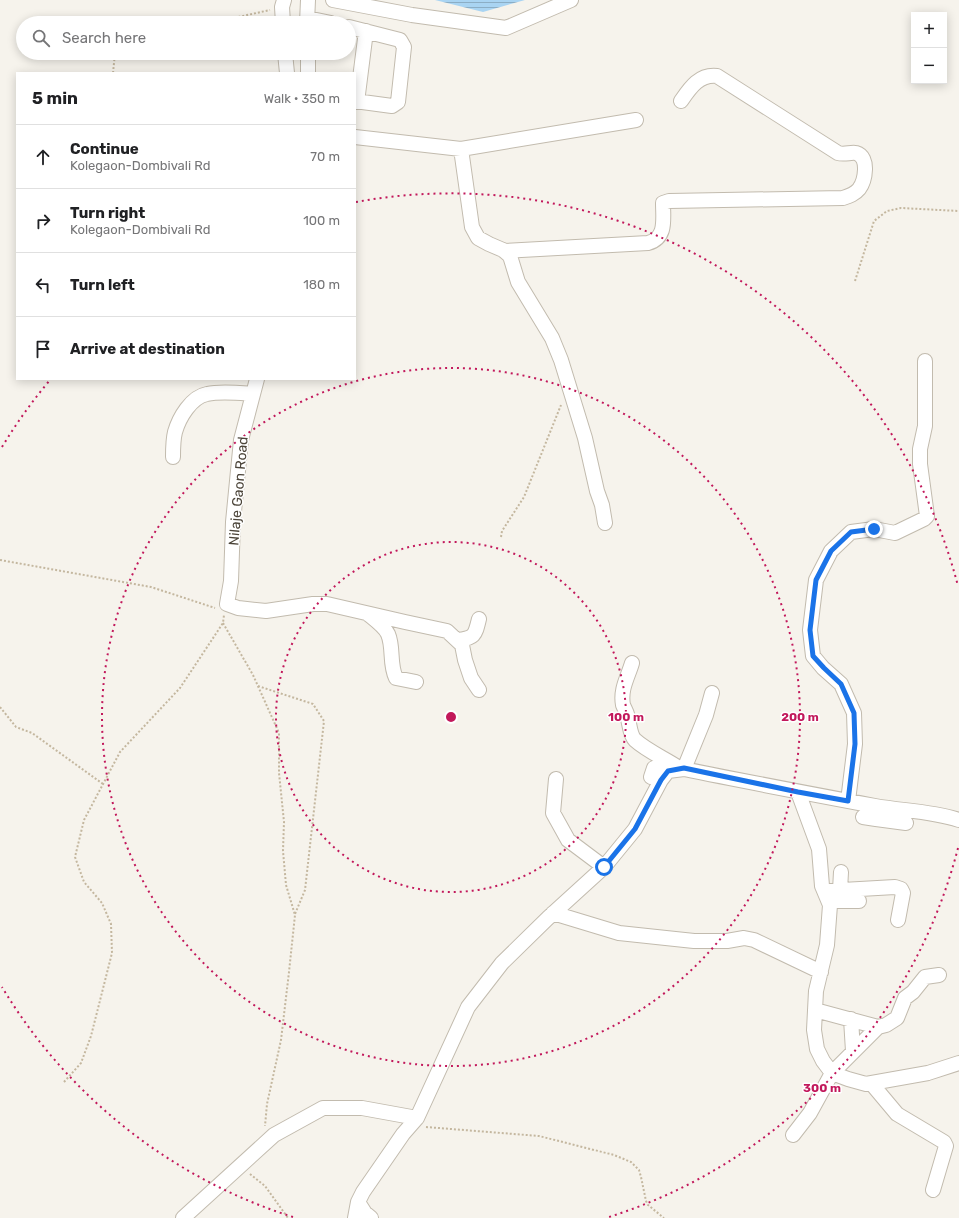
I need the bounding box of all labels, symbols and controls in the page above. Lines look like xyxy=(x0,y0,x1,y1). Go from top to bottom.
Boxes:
map controls xyxy=(911,12,947,84)
button: + xyxy=(911,12,947,48)
search box xyxy=(16,16,356,60)
icon: search xyxy=(30,27,52,49)
text: Search here xyxy=(62,29,146,47)
button: − xyxy=(911,48,947,84)
text: 5 min xyxy=(32,88,78,108)
text: Walk · 350 m xyxy=(264,91,340,106)
text: Continue xyxy=(70,140,139,158)
icon: ahead xyxy=(32,146,54,168)
text: 70 m xyxy=(310,149,340,164)
text: Kolegaon-Dombivali Rd xyxy=(70,158,210,173)
text: Turn right xyxy=(70,204,145,222)
icon: right xyxy=(32,210,54,232)
text: 100 m xyxy=(303,213,340,228)
text: Kolegaon-Dombivali Rd xyxy=(70,222,210,237)
icon: left xyxy=(32,274,54,296)
text: Turn left xyxy=(70,276,135,294)
text: 180 m xyxy=(303,277,340,292)
icon: arrive xyxy=(32,338,54,360)
text: Arrive at destination xyxy=(70,340,225,358)
street label: Nilaje Gaon Road xyxy=(225,436,252,546)
route end xyxy=(865,520,883,538)
centre of rings xyxy=(444,710,458,724)
text: 100 m xyxy=(608,710,644,724)
text: 200 m xyxy=(781,710,819,724)
route start xyxy=(595,858,613,876)
text: 300 m xyxy=(803,1081,841,1095)

